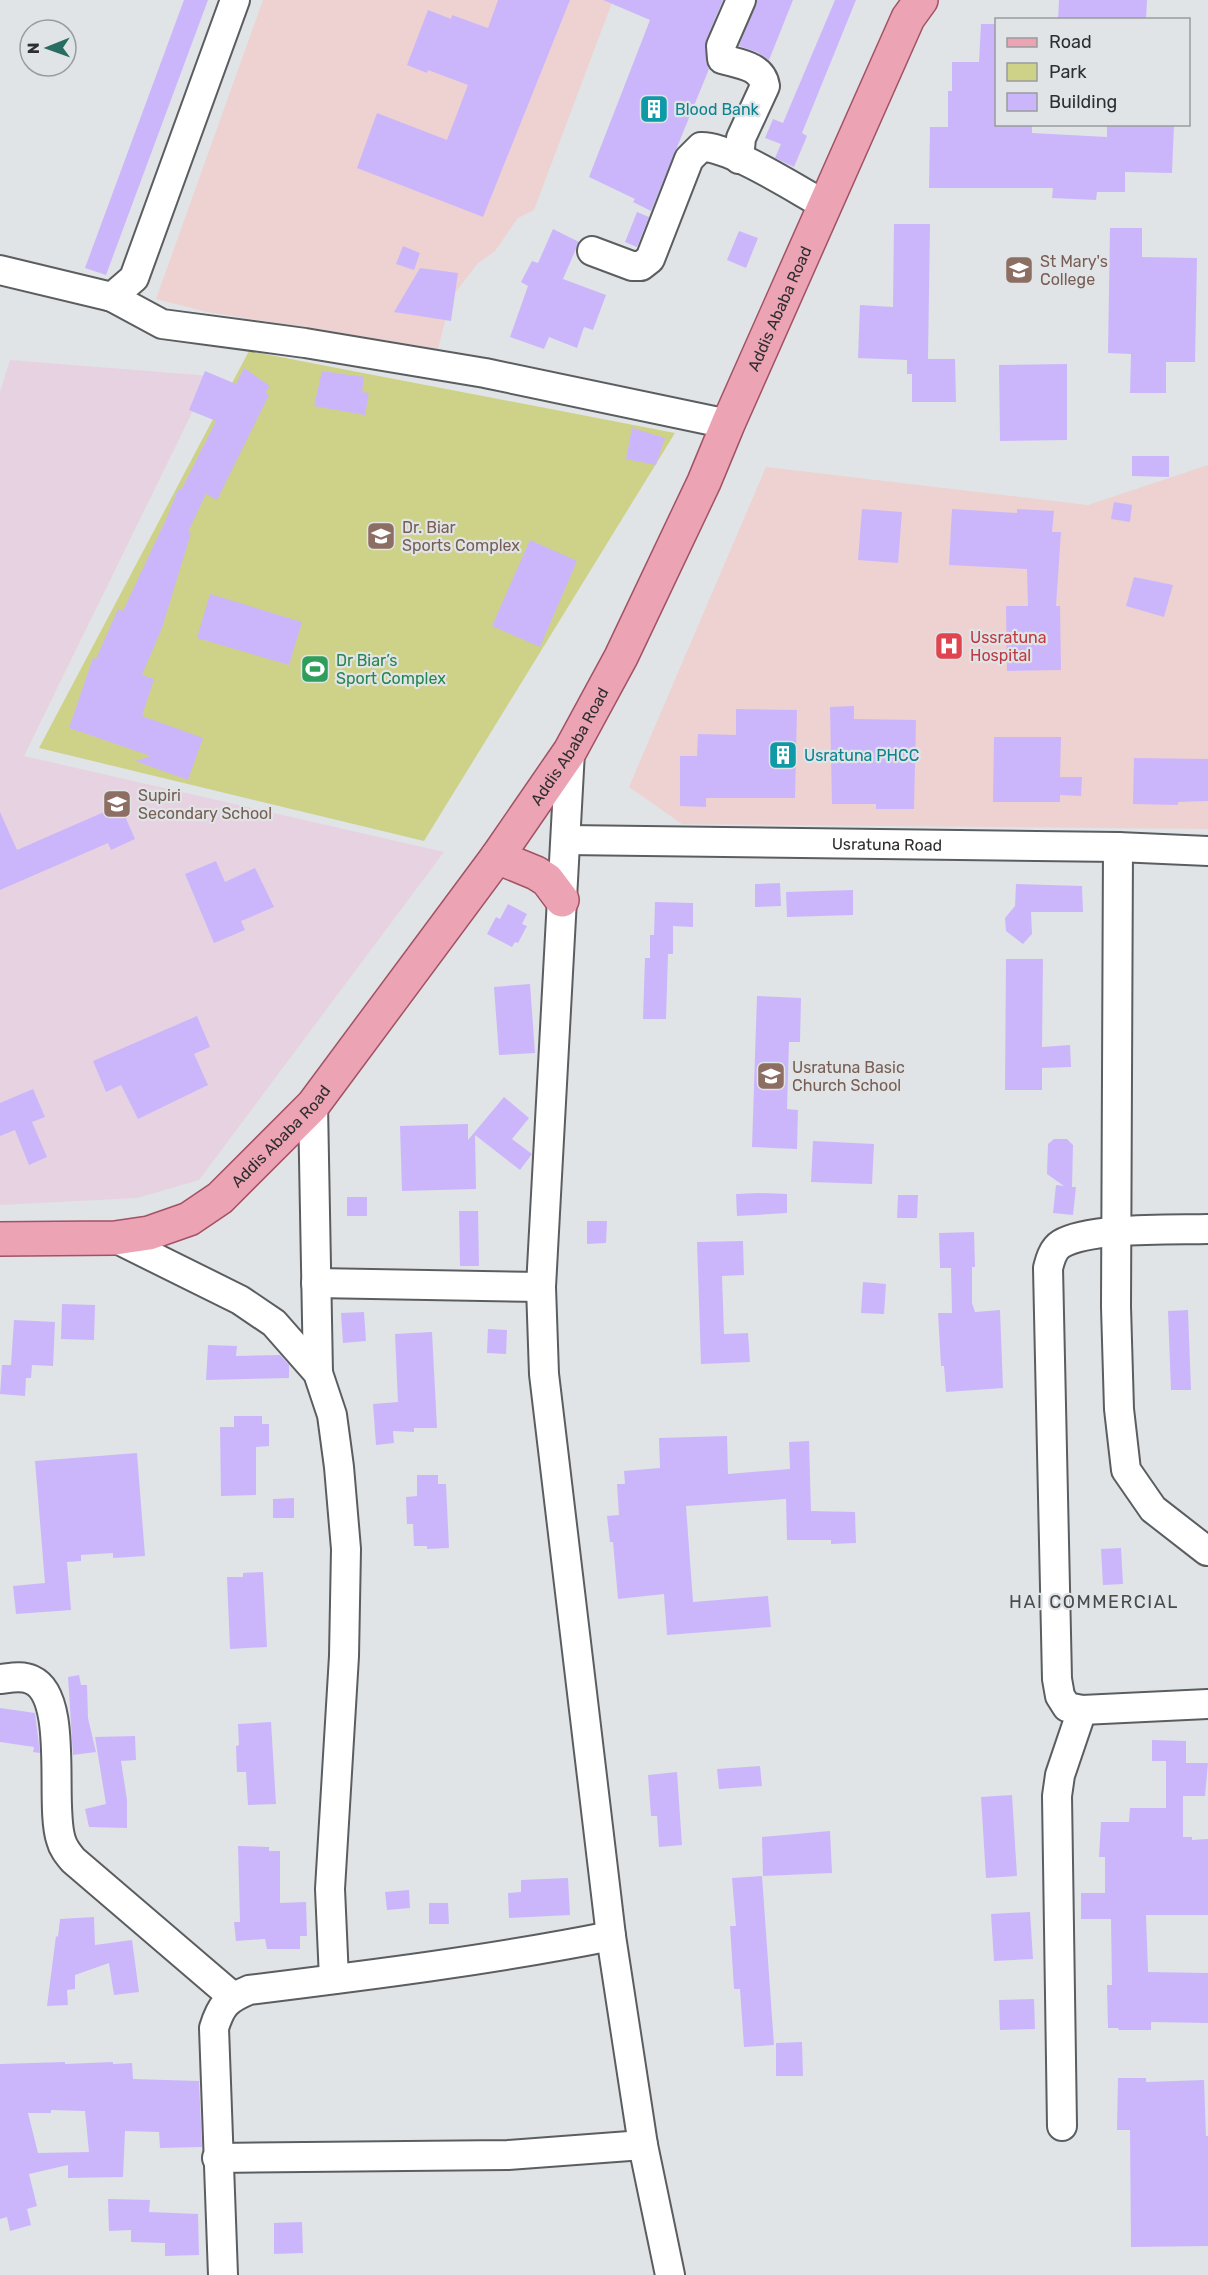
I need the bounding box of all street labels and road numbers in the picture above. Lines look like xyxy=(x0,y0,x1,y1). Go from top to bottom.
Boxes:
street label: Addis Ababa Road xyxy=(744,243,816,374)
street label: Addis Ababa Road xyxy=(527,684,613,809)
street label: Usratuna Road xyxy=(832,834,942,855)
street label: Addis Ababa Road xyxy=(227,1082,334,1191)

